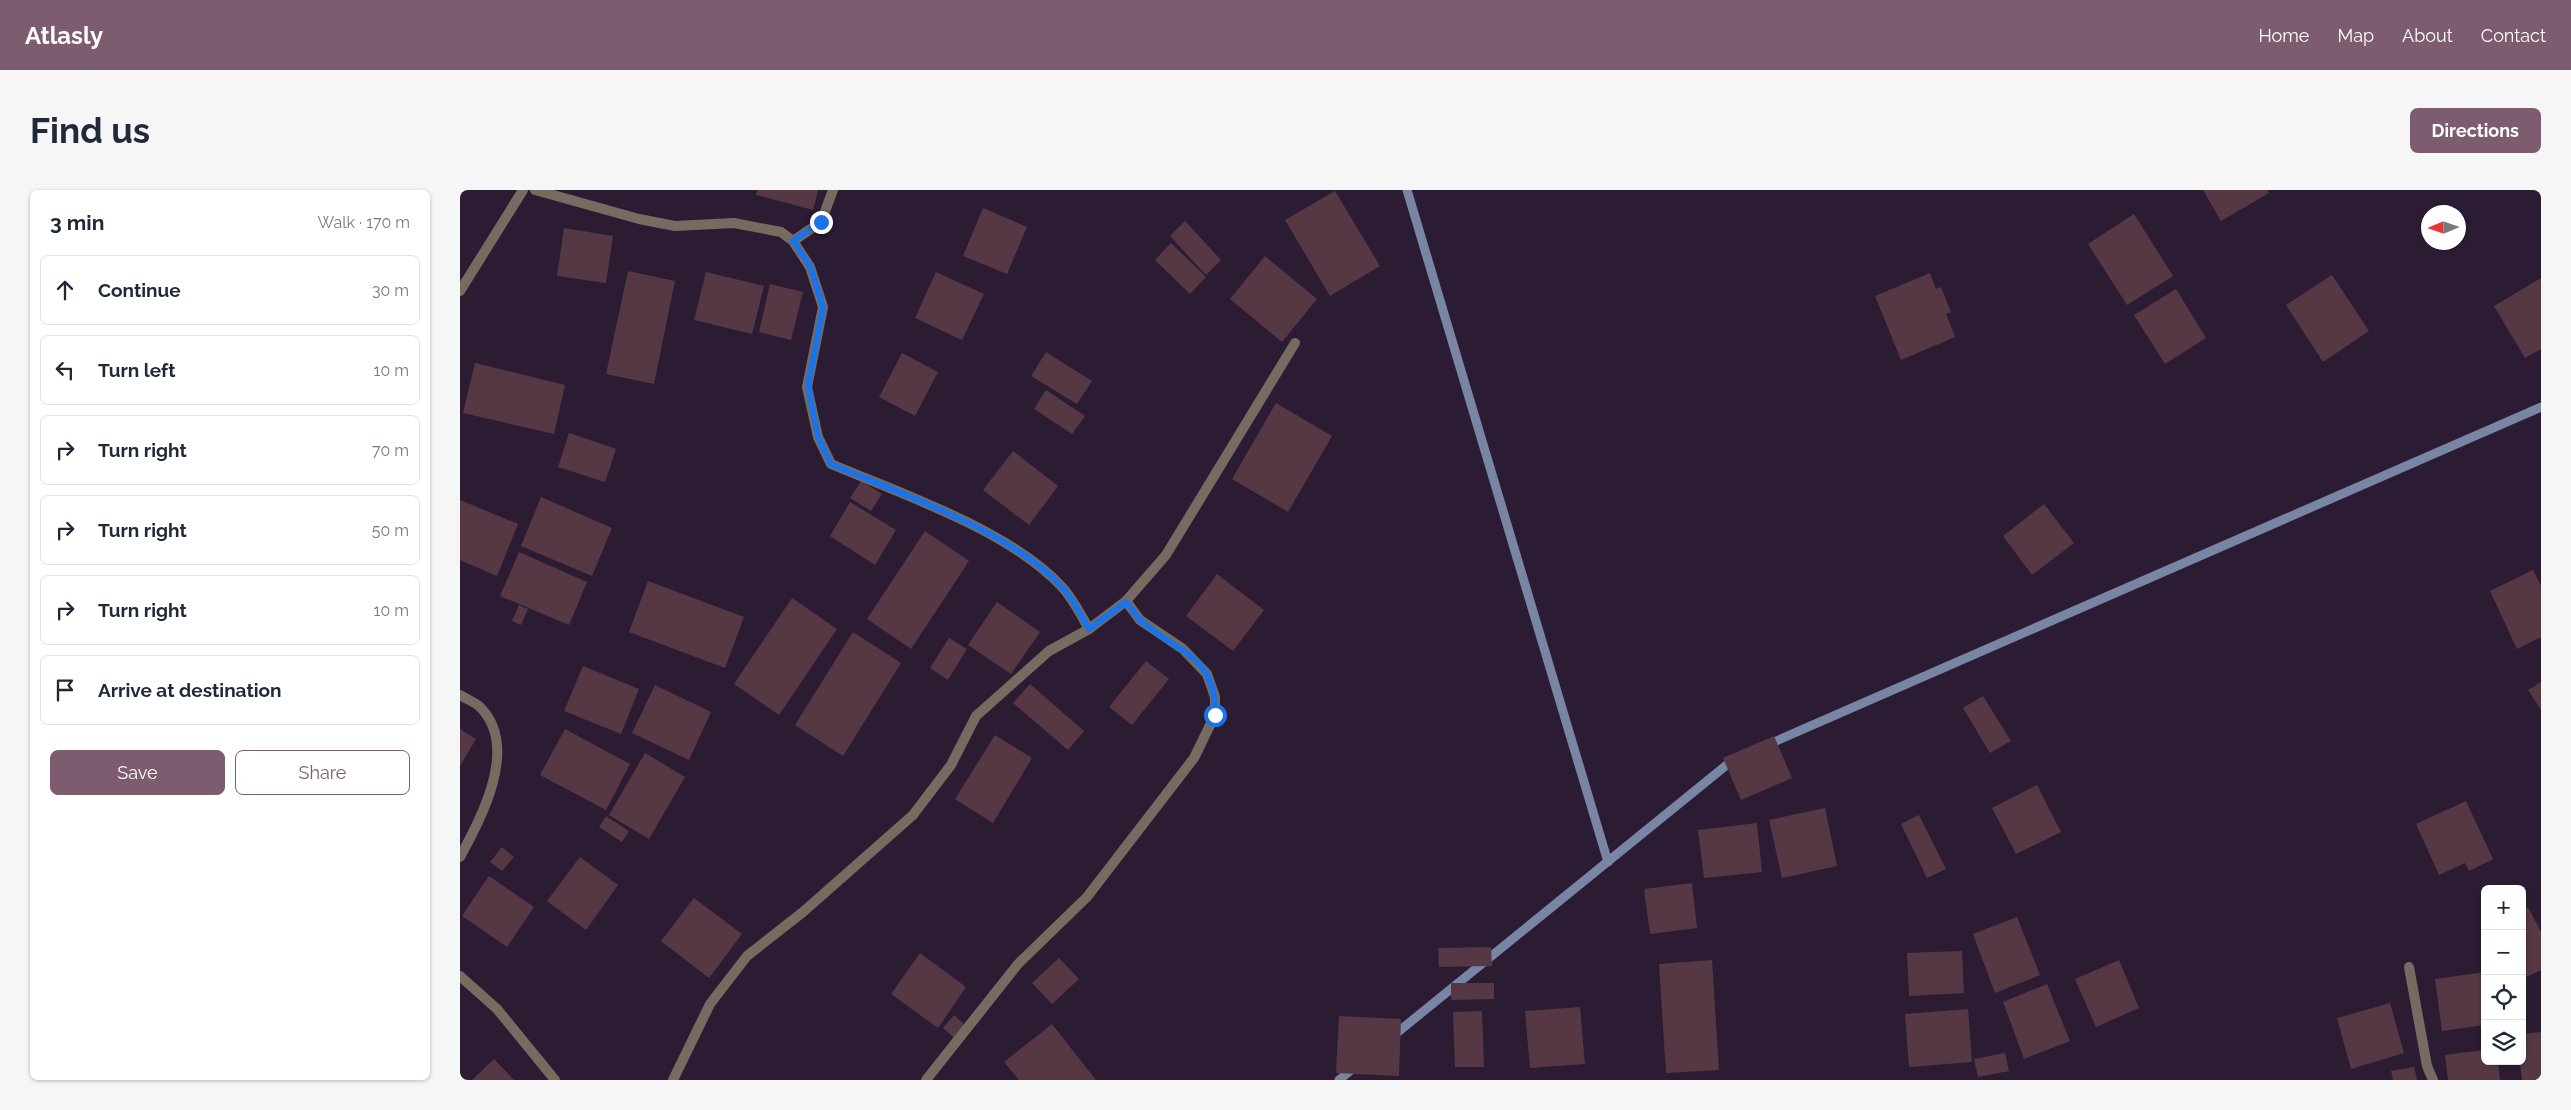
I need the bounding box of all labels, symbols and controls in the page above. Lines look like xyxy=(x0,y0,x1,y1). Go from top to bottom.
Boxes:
text: Atlasly xyxy=(25,21,103,50)
text: Home xyxy=(2258,25,2309,46)
text: Map xyxy=(2337,25,2374,46)
text: About xyxy=(2402,25,2453,46)
text: Contact xyxy=(2481,25,2546,46)
button: Directions xyxy=(2410,108,2541,153)
text: Find us xyxy=(30,110,150,151)
north arrow xyxy=(2421,205,2466,250)
text: 3 min xyxy=(50,210,104,235)
route end xyxy=(810,211,833,234)
text: Walk · 170 m xyxy=(318,213,410,232)
icon: ahead xyxy=(51,276,79,304)
text: Continue xyxy=(98,279,181,301)
text: 30 m xyxy=(372,281,409,300)
icon: left xyxy=(51,356,79,384)
text: Turn left xyxy=(98,359,175,381)
text: 10 m xyxy=(374,361,409,380)
icon: right xyxy=(51,436,79,464)
text: Turn right xyxy=(98,439,187,461)
text: 70 m xyxy=(372,441,409,460)
icon: right xyxy=(51,516,79,544)
text: Turn right xyxy=(98,519,187,541)
text: 50 m xyxy=(372,521,409,540)
icon: right xyxy=(51,596,79,624)
text: Turn right xyxy=(98,599,187,621)
text: 10 m xyxy=(374,601,409,620)
icon: arrive xyxy=(51,676,79,704)
text: Arrive at destination xyxy=(98,679,282,701)
route start xyxy=(1204,704,1227,727)
button: Save xyxy=(50,750,225,795)
button: Share xyxy=(235,750,410,795)
map controls xyxy=(2481,885,2526,1065)
button: + xyxy=(2481,885,2526,930)
button: − xyxy=(2481,930,2526,975)
button: locate xyxy=(2481,975,2526,1020)
button: layers xyxy=(2481,1020,2526,1065)

